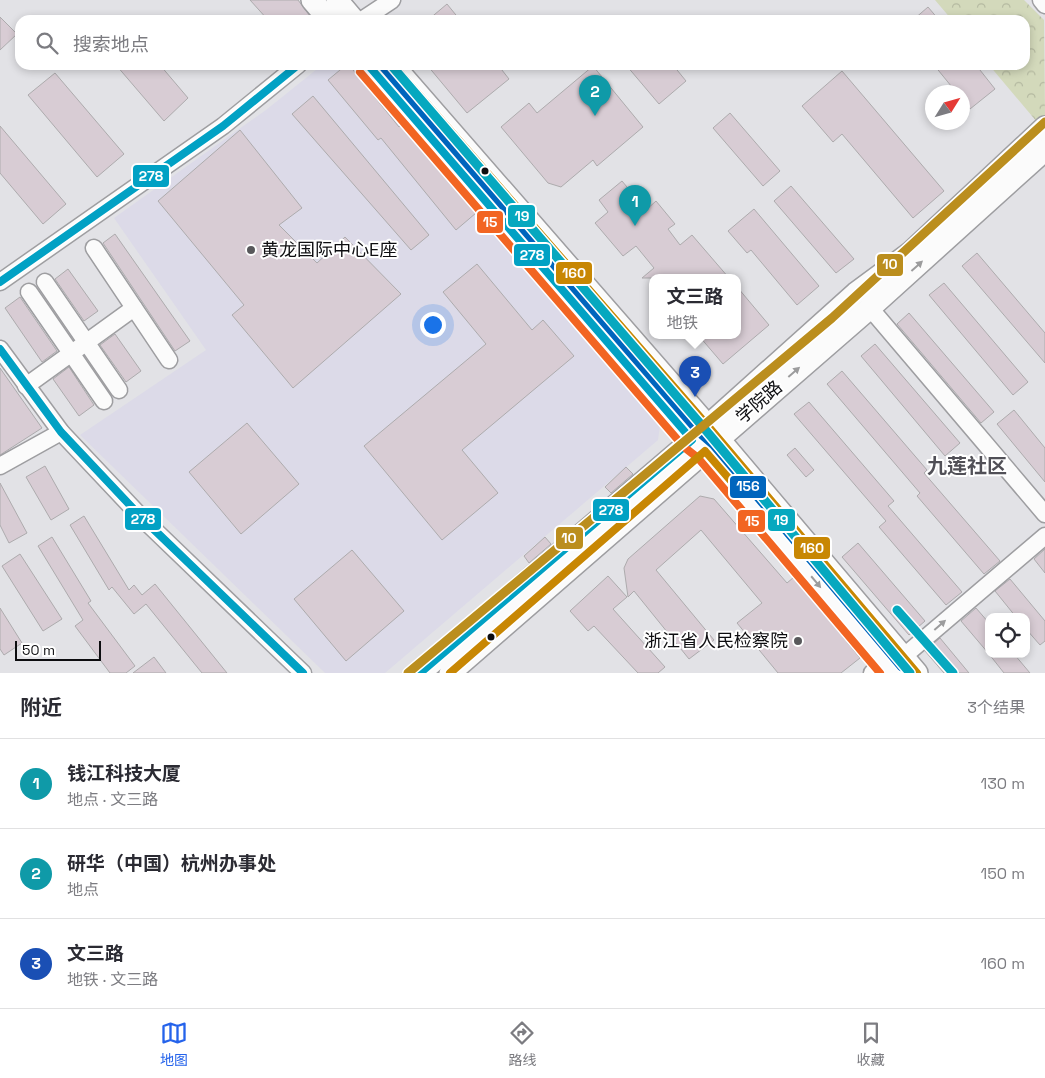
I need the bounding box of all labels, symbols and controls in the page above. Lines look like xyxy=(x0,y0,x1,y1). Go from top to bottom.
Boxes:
search box xyxy=(15,15,1030,70)
icon: search xyxy=(33,29,61,57)
text: 搜索地点 xyxy=(73,32,149,57)
pin: 2 xyxy=(579,75,611,116)
north arrow xyxy=(925,85,970,130)
line badge: 278 xyxy=(132,164,170,188)
unlabelled marker xyxy=(480,166,490,176)
text: 278 xyxy=(139,167,164,185)
pin: 1 xyxy=(619,185,651,226)
line badge: 19 xyxy=(507,204,536,228)
text: 19 xyxy=(515,207,529,225)
line badge: 15 xyxy=(476,210,504,234)
text: 15 xyxy=(483,213,497,231)
place label: 黄龙国际中心E座 xyxy=(261,238,397,261)
line badge: 278 xyxy=(513,243,551,267)
marker: 黄龙国际中心E座 xyxy=(245,244,257,256)
text: 278 xyxy=(520,246,545,264)
line badge: 10 xyxy=(876,253,904,277)
text: 10 xyxy=(882,255,898,273)
one-way arrow xyxy=(911,260,924,271)
line badge: 160 xyxy=(555,261,593,285)
text: 160 xyxy=(562,264,586,282)
popup xyxy=(649,274,741,339)
text: 文三路 xyxy=(666,284,724,309)
your location xyxy=(420,312,446,338)
text: 地铁 xyxy=(666,312,699,333)
pin: 3 xyxy=(679,356,711,397)
one-way arrow xyxy=(788,366,800,378)
street label: 学院路 xyxy=(731,375,787,428)
district label: 九莲社区 xyxy=(927,453,1007,479)
line badge: 156 xyxy=(729,475,767,499)
text: 156 xyxy=(736,477,760,495)
line badge: 278 xyxy=(592,498,630,522)
text: 278 xyxy=(599,501,624,519)
line badge: 278 xyxy=(124,507,162,531)
line badge: 19 xyxy=(767,508,796,532)
line badge: 15 xyxy=(737,509,766,533)
text: 278 xyxy=(131,510,156,528)
text: 19 xyxy=(774,511,788,529)
text: 15 xyxy=(745,512,759,530)
line badge: 10 xyxy=(555,526,584,550)
text: 10 xyxy=(561,529,577,547)
line badge: 160 xyxy=(793,536,831,560)
text: 160 xyxy=(800,539,824,557)
one-way arrow xyxy=(810,575,822,587)
map controls xyxy=(985,613,1030,658)
button: locate xyxy=(985,613,1030,658)
one-way arrow xyxy=(934,620,947,631)
place label: 浙江省人民检察院 xyxy=(644,629,788,652)
unlabelled marker xyxy=(486,632,496,642)
marker: 浙江省人民检察院 xyxy=(792,635,804,647)
scale bar xyxy=(15,638,101,661)
text: 50 m xyxy=(22,641,55,659)
text: 附近 xyxy=(20,694,62,721)
text: 3个结果 xyxy=(967,697,1025,718)
text: 钱江科技大厦 xyxy=(67,761,181,786)
text: 1 xyxy=(32,773,40,794)
text: 130 m xyxy=(981,773,1025,794)
text: 地点 · 文三路 xyxy=(67,789,158,810)
text: 研华（中国）杭州办事处 xyxy=(67,851,276,876)
text: 2 xyxy=(31,863,41,884)
text: 150 m xyxy=(981,863,1025,884)
text: 地点 xyxy=(67,879,99,900)
text: 文三路 xyxy=(67,941,124,966)
text: 3 xyxy=(31,953,41,974)
text: 160 m xyxy=(980,953,1025,974)
text: 地铁 · 文三路 xyxy=(67,969,158,990)
tab: 地图 xyxy=(160,1019,188,1069)
tab: 路线 xyxy=(508,1019,536,1069)
tab: 收藏 xyxy=(857,1019,885,1069)

